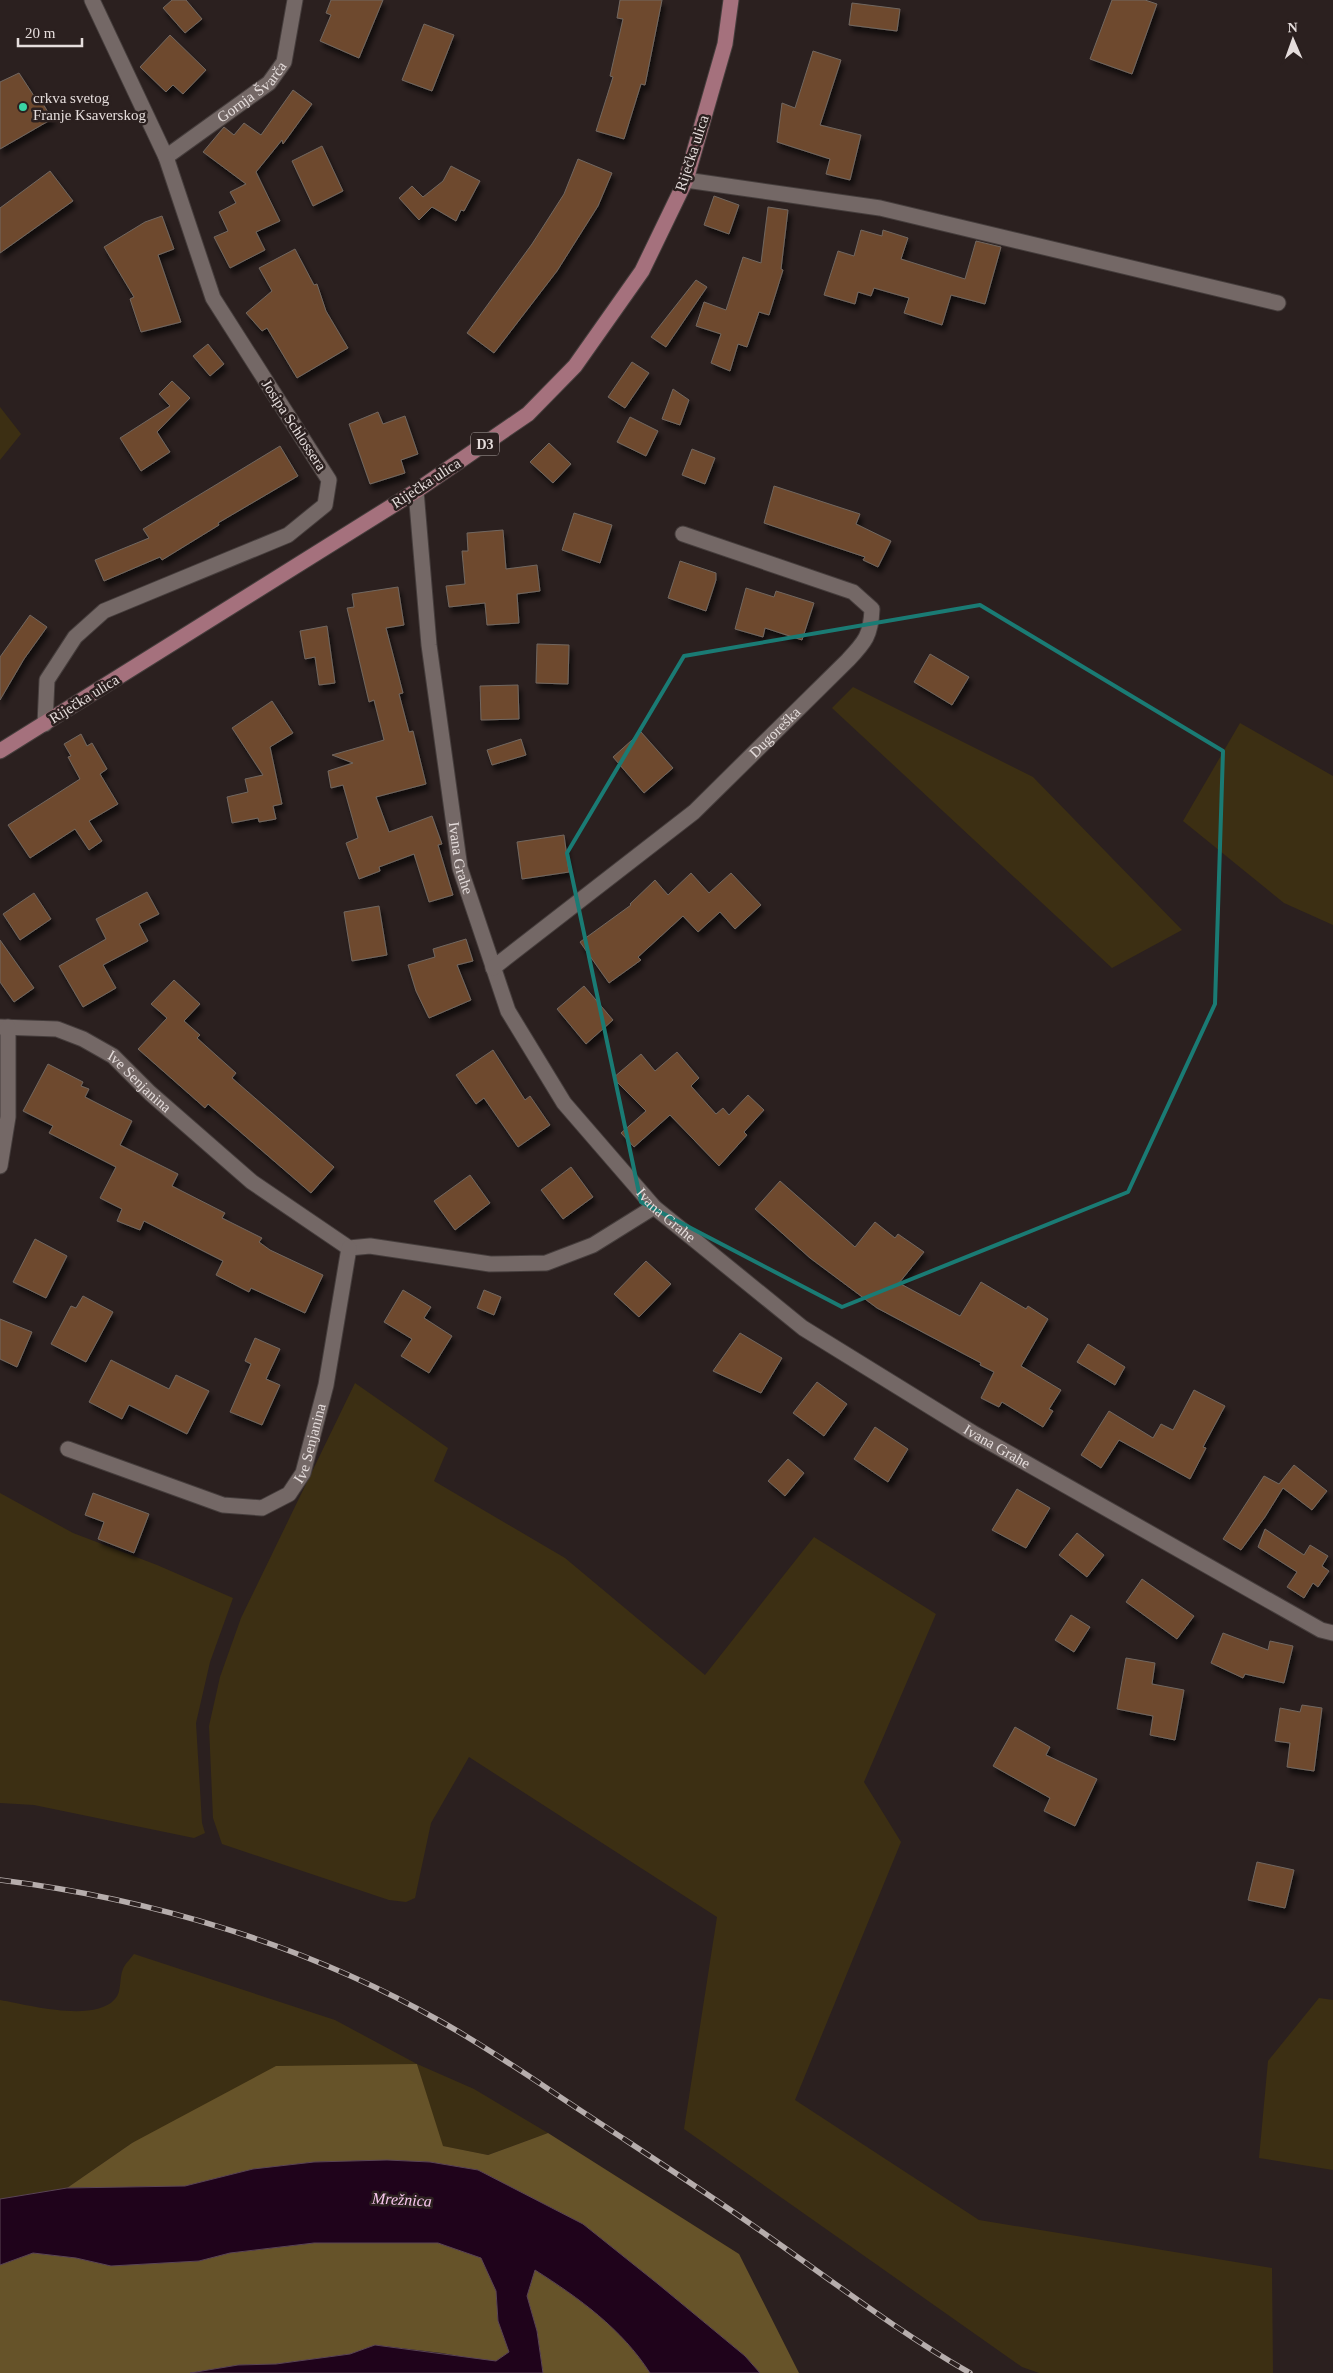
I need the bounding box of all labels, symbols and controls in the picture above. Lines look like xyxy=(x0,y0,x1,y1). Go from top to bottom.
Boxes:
scale bar xyxy=(18,15,81,47)
north arrow xyxy=(1268,15,1318,65)
text: N xyxy=(1287,20,1298,35)
text: 20 m xyxy=(25,25,56,41)
street label: Gornja Švarča xyxy=(214,58,290,126)
place label: crkva svetog Franje Ksaverskog xyxy=(33,90,146,123)
marker: crkva svetog Franje Ksaverskog xyxy=(17,101,29,113)
street label: Riječka ulica xyxy=(672,113,712,193)
street label: Josipa Schlossera xyxy=(259,376,330,474)
road number: D3 xyxy=(471,432,499,456)
street label: Riječka ulica xyxy=(389,455,464,511)
street label: Riječka ulica xyxy=(46,671,122,727)
street label: Dugoreška xyxy=(746,703,804,761)
street label: Ivana Grahe xyxy=(446,821,476,897)
street label: Ive Senjanina xyxy=(105,1047,175,1116)
street label: Ivana Grahe xyxy=(633,1185,699,1246)
street label: Ive Senjanina xyxy=(290,1401,329,1486)
street label: Ivana Grahe xyxy=(961,1421,1033,1472)
water label: Mrežnica xyxy=(371,2189,432,2210)

